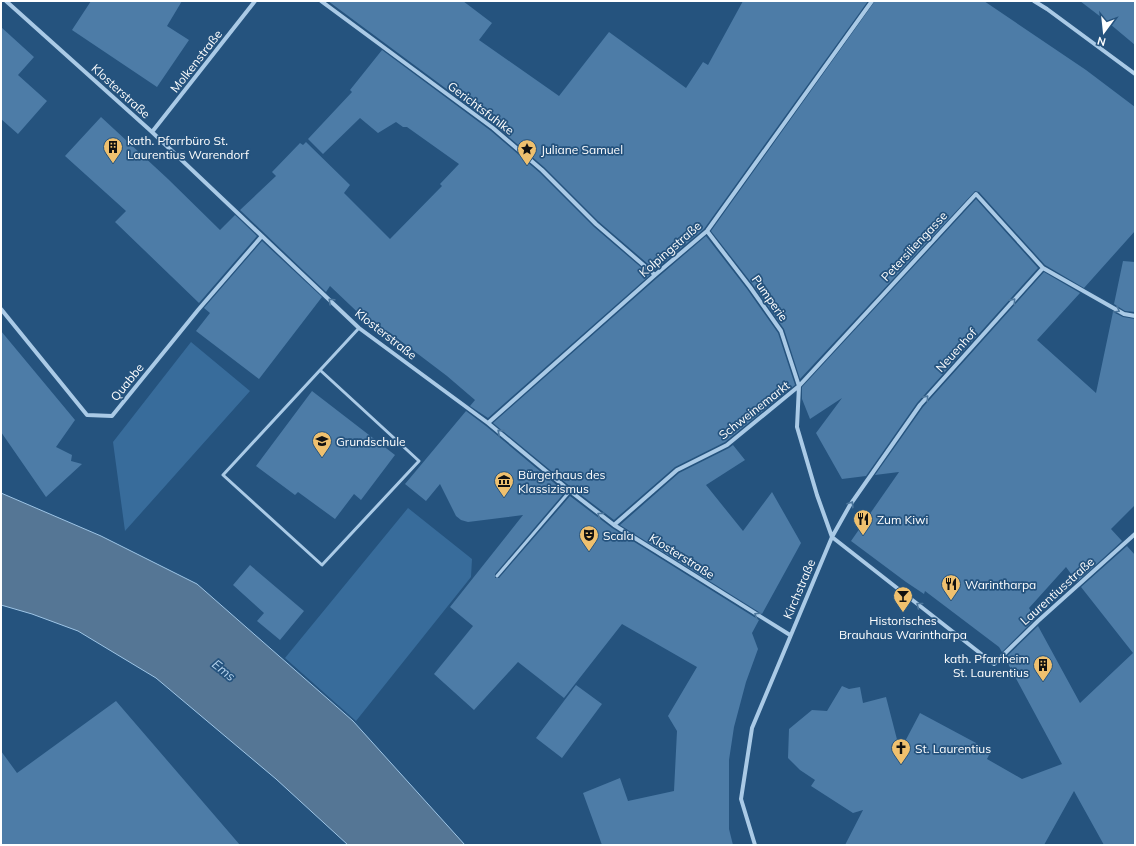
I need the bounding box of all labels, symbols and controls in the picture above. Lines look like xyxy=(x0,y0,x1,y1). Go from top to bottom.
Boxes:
north arrow xyxy=(1084,12,1124,52)
street label: Molkenstraße xyxy=(167,27,225,95)
text: N xyxy=(1096,34,1107,49)
street label: Klosterstraße xyxy=(89,61,153,121)
street label: Gerichtsfuhlke xyxy=(445,78,517,138)
place label: kath. Pfarrbüro St. Laurentius Warendorf xyxy=(127,133,250,162)
building icon: kath. Pfarrbüro St. Laurentius Warendorf xyxy=(102,136,124,164)
place icon: Juliane Samuel xyxy=(516,138,538,166)
place label: Juliane Samuel xyxy=(541,142,623,157)
street label: Petersiliengasse xyxy=(878,208,950,284)
street label: Kolpingstraße xyxy=(636,218,704,280)
street label: Pumperie xyxy=(749,272,791,324)
one-way arrow xyxy=(328,298,336,306)
one-way arrow xyxy=(1009,298,1016,306)
street label: Klosterstraße xyxy=(352,305,420,363)
one-way arrow xyxy=(1113,305,1120,312)
street label: Neuenhof xyxy=(932,324,980,375)
street label: Quabbe xyxy=(107,360,147,404)
street label: Schweinemarkt xyxy=(715,378,793,442)
one-way arrow xyxy=(922,395,929,402)
school or university icon: Grundschule xyxy=(311,430,333,458)
one-way arrow xyxy=(497,430,504,437)
place label: Grundschule xyxy=(336,434,406,449)
place label: Bürgerhaus des Klassizismus xyxy=(518,467,605,496)
museum icon: Bürgerhaus des Klassizismus xyxy=(493,470,515,498)
one-way arrow xyxy=(846,501,853,508)
restaurant icon: Zum Kiwi xyxy=(852,508,874,536)
one-way arrow xyxy=(598,512,605,519)
place label: Zum Kiwi xyxy=(877,512,929,527)
theatre icon: Scala xyxy=(578,524,600,552)
place label: Scala xyxy=(603,528,634,543)
street label: Klosterstraße xyxy=(647,530,717,582)
street label: Laurentiusstraße xyxy=(1017,554,1097,628)
street label: Kirchstraße xyxy=(780,557,818,621)
restaurant icon: Warintharpa xyxy=(940,573,962,601)
place label: Warintharpa xyxy=(965,577,1036,592)
bar icon: Historisches Brauhaus Warintharpa xyxy=(892,585,914,613)
one-way arrow xyxy=(916,603,923,610)
one-way arrow xyxy=(754,612,761,619)
place label: Historisches Brauhaus Warintharpa xyxy=(839,613,967,642)
place label: kath. Pfarrheim St. Laurentius xyxy=(944,651,1029,680)
building icon: kath. Pfarrheim St. Laurentius xyxy=(1032,654,1054,682)
water label: Ems xyxy=(209,656,239,684)
church icon: St. Laurentius xyxy=(890,737,912,765)
place label: St. Laurentius xyxy=(915,741,991,756)

